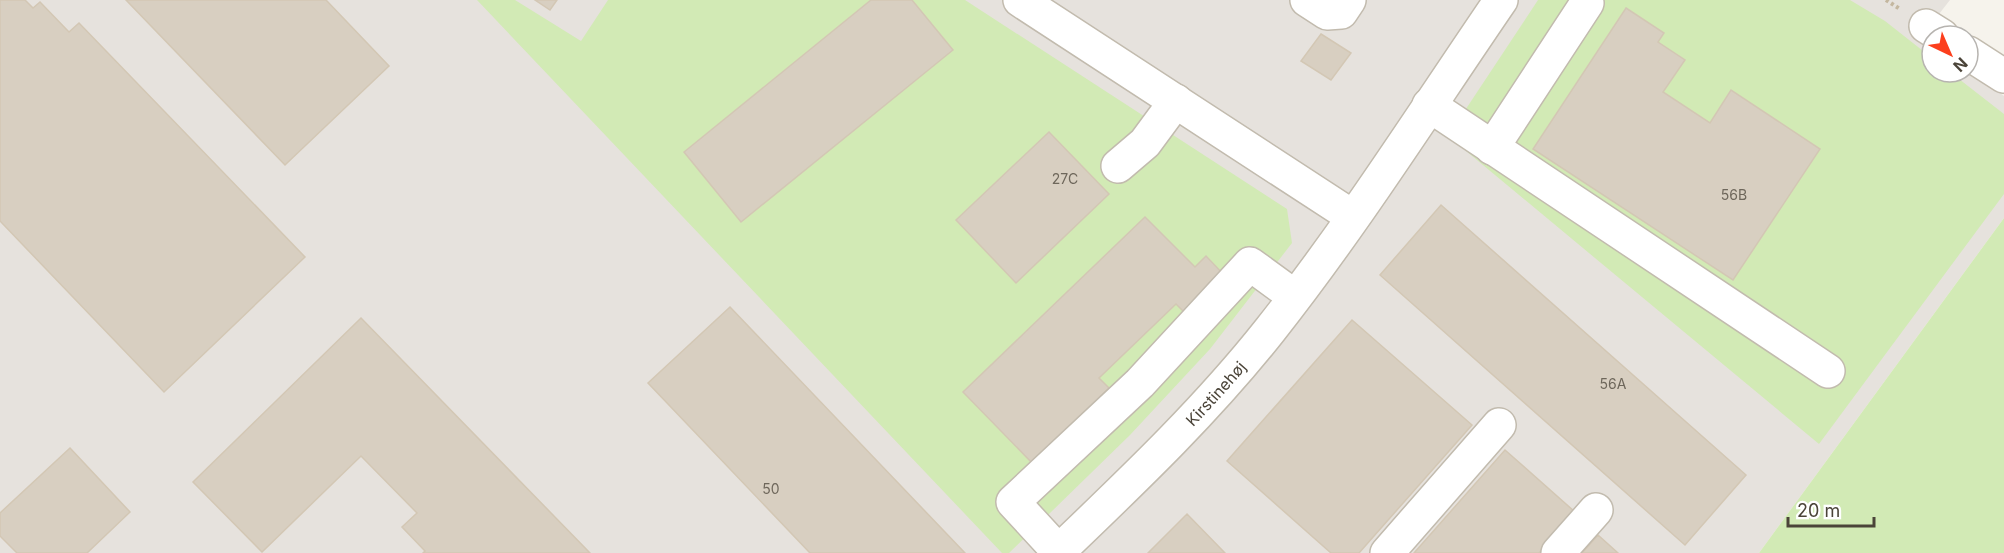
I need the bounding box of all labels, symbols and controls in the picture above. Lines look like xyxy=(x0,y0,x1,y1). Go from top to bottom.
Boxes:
north arrow xyxy=(1920,24,1980,84)
text: N xyxy=(1949,53,1972,76)
house number: 27C xyxy=(1052,170,1078,187)
house number: 56B xyxy=(1721,186,1747,203)
street label: Kirstinehøj xyxy=(1181,357,1250,430)
house number: 56A xyxy=(1600,375,1627,392)
house number: 50 xyxy=(762,480,780,497)
scale bar xyxy=(1788,490,1874,528)
text: 20 m xyxy=(1797,500,1840,521)

